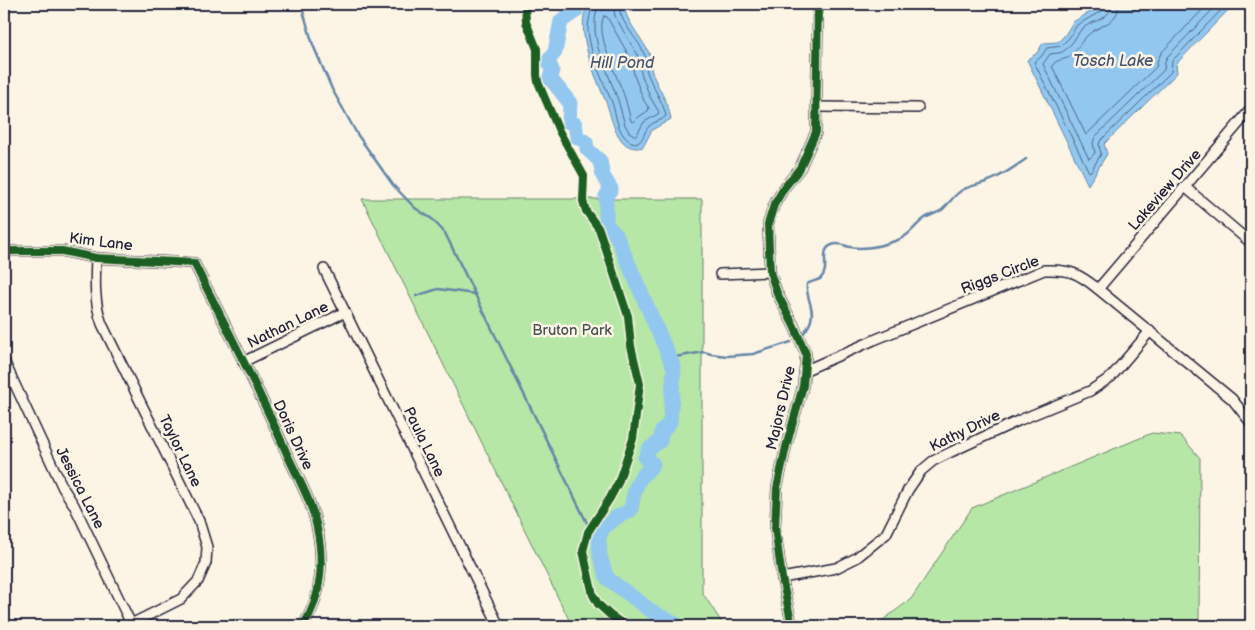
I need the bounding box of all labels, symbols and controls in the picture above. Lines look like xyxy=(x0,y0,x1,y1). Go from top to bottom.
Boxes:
water label: Tosch Lake xyxy=(1073,52,1153,71)
water label: Hill Pond xyxy=(590,54,655,73)
street label: Lakeview Drive xyxy=(1125,145,1206,235)
street label: Kim Lane xyxy=(68,229,134,255)
street label: Riggs Circle xyxy=(958,251,1042,299)
street label: Nathan Lane xyxy=(244,297,332,353)
park label: Bruton Park xyxy=(532,321,612,340)
street label: Majors Drive xyxy=(762,364,800,452)
street label: Doris Drive xyxy=(269,397,317,473)
street label: Paula Lane xyxy=(399,404,449,480)
street label: Kathy Drive xyxy=(927,406,1003,456)
street label: Taylor Lane xyxy=(154,412,206,490)
street label: Jessica Lane xyxy=(51,444,109,532)

